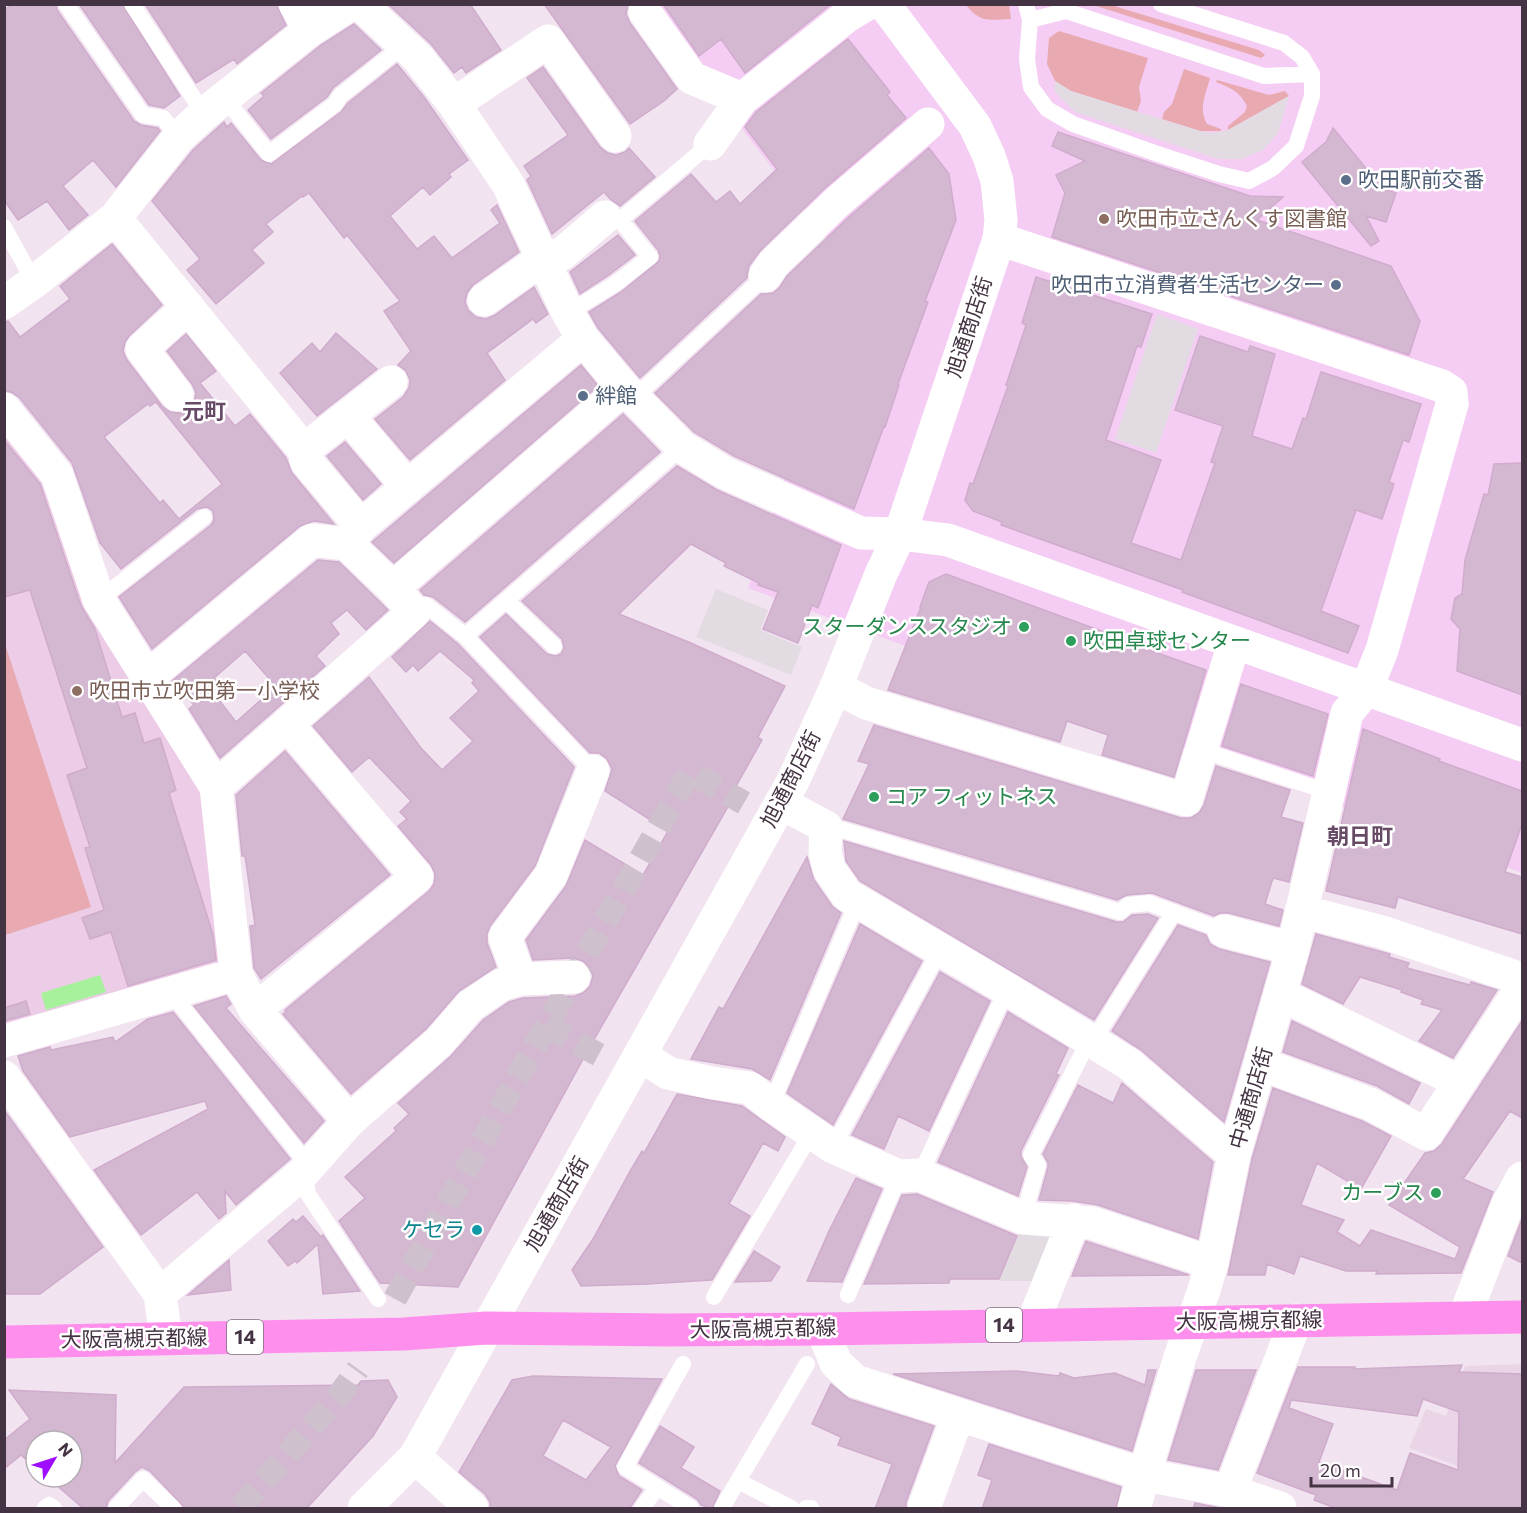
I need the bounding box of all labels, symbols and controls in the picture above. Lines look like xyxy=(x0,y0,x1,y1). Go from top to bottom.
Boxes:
place label: 吹田駅前交番 xyxy=(1358,166,1484,191)
marker: 吹田駅前交番 xyxy=(1339,173,1353,187)
place label: 吹田市立さんくす図書館 xyxy=(1116,205,1347,230)
marker: 吹田市立さんくす図書館 xyxy=(1097,212,1111,226)
place label: 吹田市立消費者生活センター xyxy=(1051,271,1324,296)
street label: 旭通商店街 xyxy=(939,273,996,380)
marker: 吹田市立消費者生活センター xyxy=(1329,278,1343,292)
place label: 絆館 xyxy=(595,382,637,407)
marker: 絆館 xyxy=(576,389,590,403)
district label: 元町 xyxy=(182,397,226,424)
place label: スターダンススタジオ xyxy=(802,613,1012,638)
marker: スターダンススタジオ xyxy=(1017,620,1031,634)
place label: 吹田卓球センター xyxy=(1083,627,1251,652)
marker: 吹田卓球センター xyxy=(1064,634,1078,648)
place label: 吹田市立吹田第一小学校 xyxy=(89,677,320,702)
marker: 吹田市立吹田第一小学校 xyxy=(70,684,84,698)
street label: 旭通商店街 xyxy=(755,726,825,831)
place label: コア フィットネス xyxy=(886,783,1058,808)
marker: コア フィットネス xyxy=(867,790,881,804)
district label: 朝日町 xyxy=(1327,822,1393,849)
street label: 中通商店街 xyxy=(1223,1044,1276,1151)
street label: 旭通商店街 xyxy=(519,1152,593,1255)
place label: カーブス xyxy=(1341,1179,1424,1204)
marker: カーブス xyxy=(1429,1186,1443,1200)
place label: ケセラ xyxy=(402,1216,465,1241)
marker: ケセラ xyxy=(470,1223,484,1237)
street label: 大阪高槻京都線 xyxy=(1175,1306,1323,1333)
road number: 14 xyxy=(986,1308,1022,1342)
street label: 大阪高槻京都線 xyxy=(689,1314,837,1341)
road number: 14 xyxy=(227,1320,263,1354)
street label: 大阪高槻京都線 xyxy=(60,1324,208,1351)
north arrow xyxy=(24,1429,84,1489)
text: N xyxy=(55,1439,77,1460)
scale bar xyxy=(1311,1450,1392,1488)
text: 20 m xyxy=(1320,1459,1361,1481)

